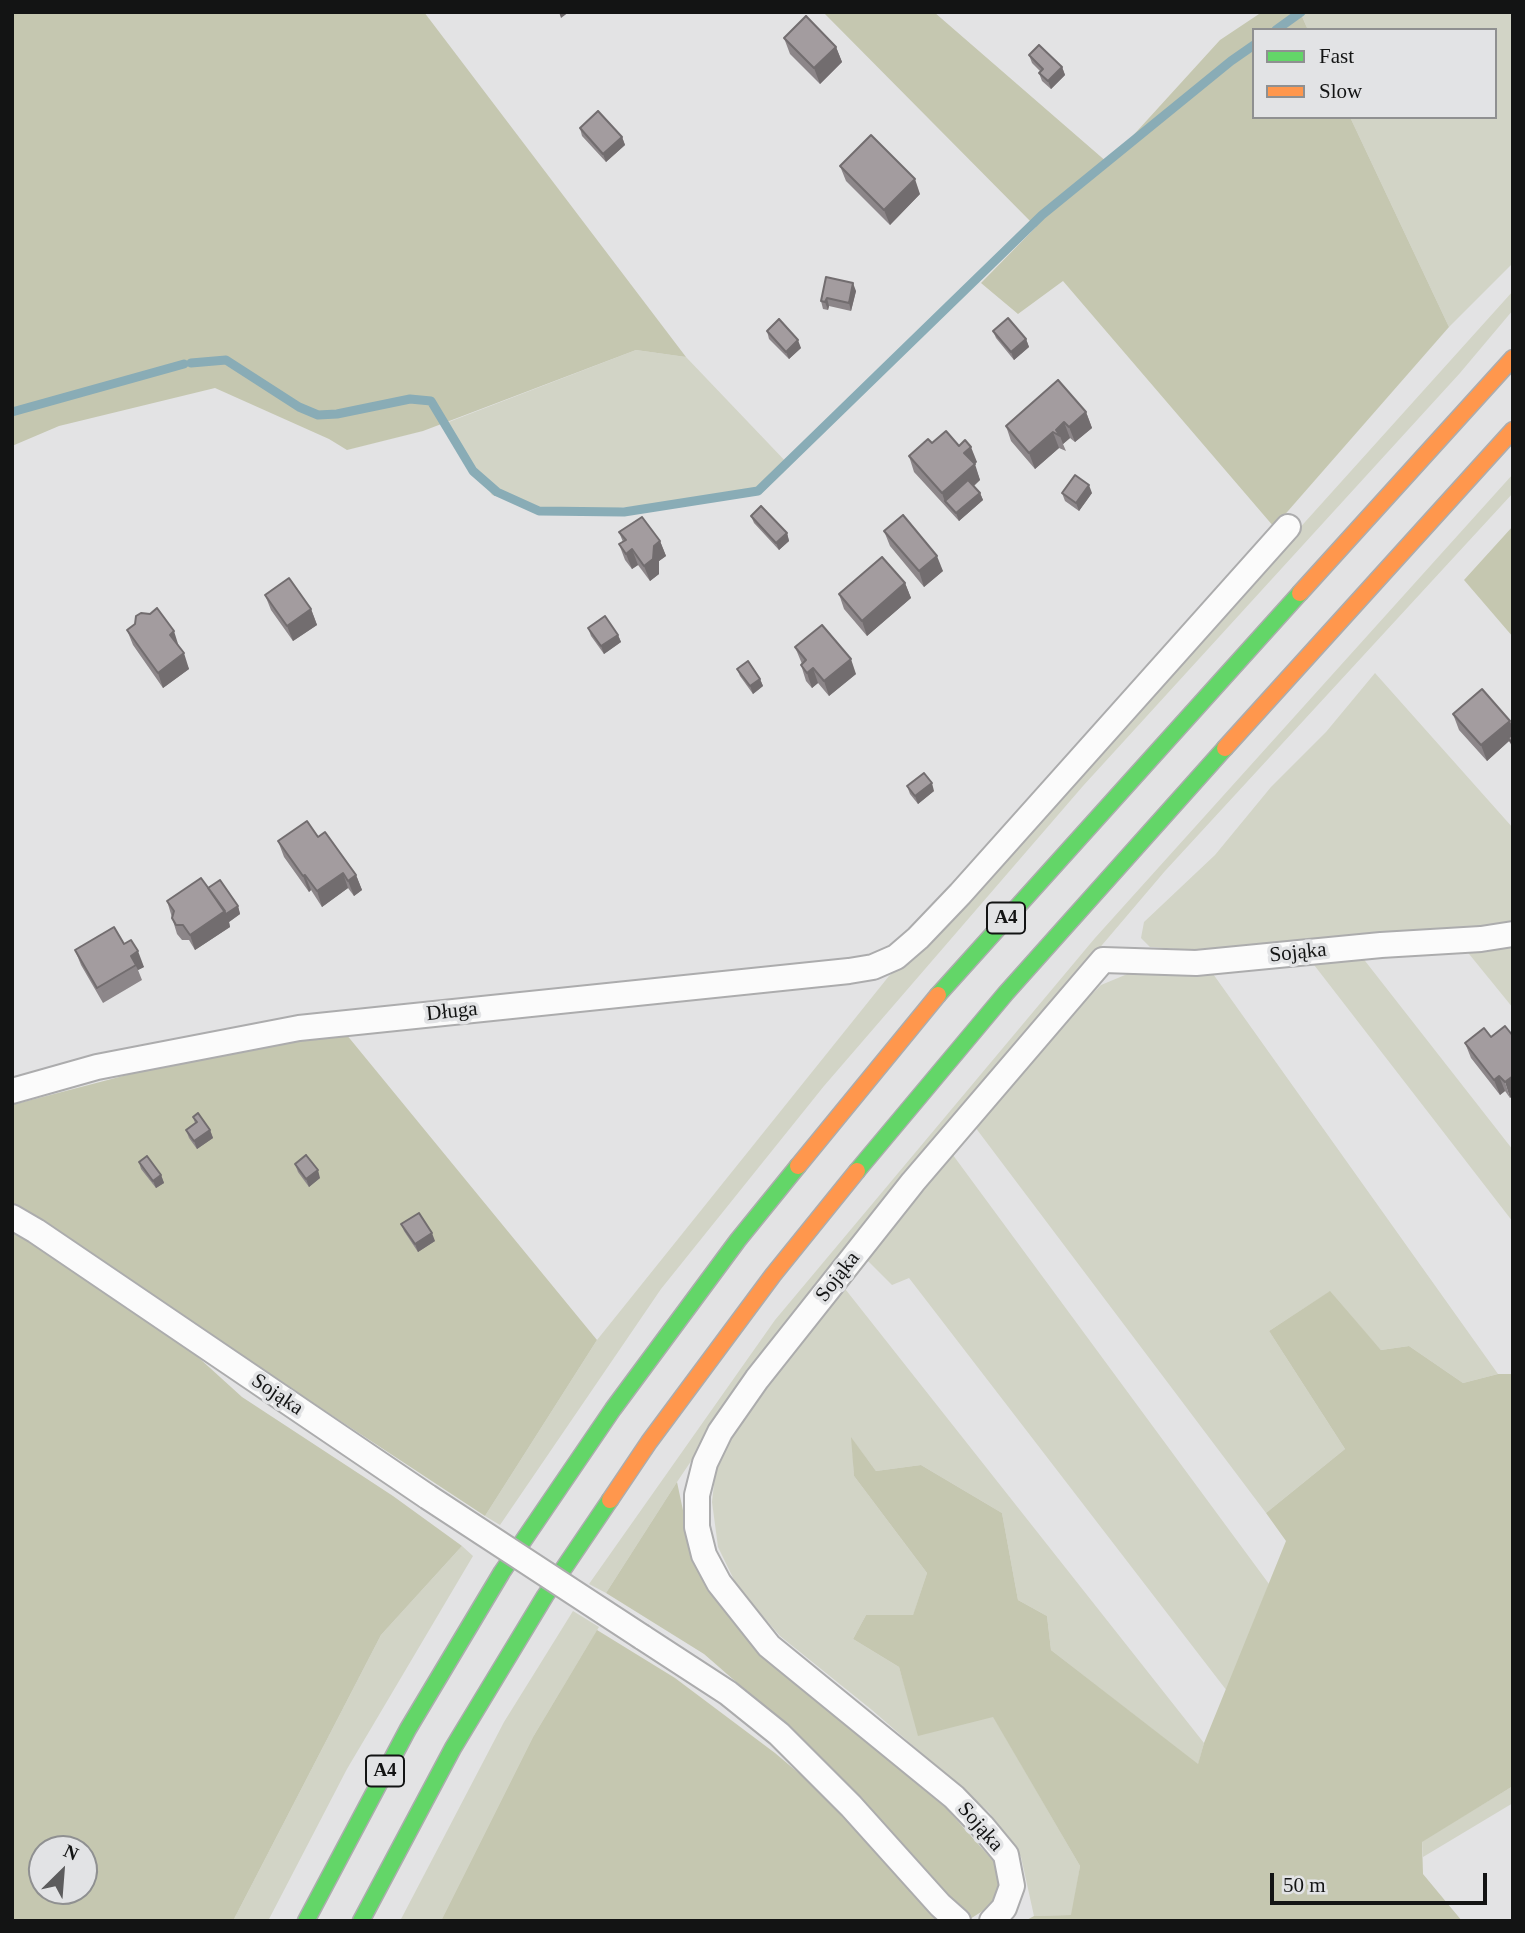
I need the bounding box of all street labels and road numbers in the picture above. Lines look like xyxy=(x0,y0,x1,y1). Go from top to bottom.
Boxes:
road number: A4 xyxy=(987,902,1025,934)
street label: Sojąka xyxy=(1268,937,1328,969)
street label: Długa xyxy=(425,997,479,1027)
street label: Sojąka xyxy=(810,1247,866,1307)
street label: Sojąka xyxy=(246,1369,308,1421)
road number: A4 xyxy=(366,1756,404,1786)
street label: Sojąka xyxy=(952,1797,1008,1857)

